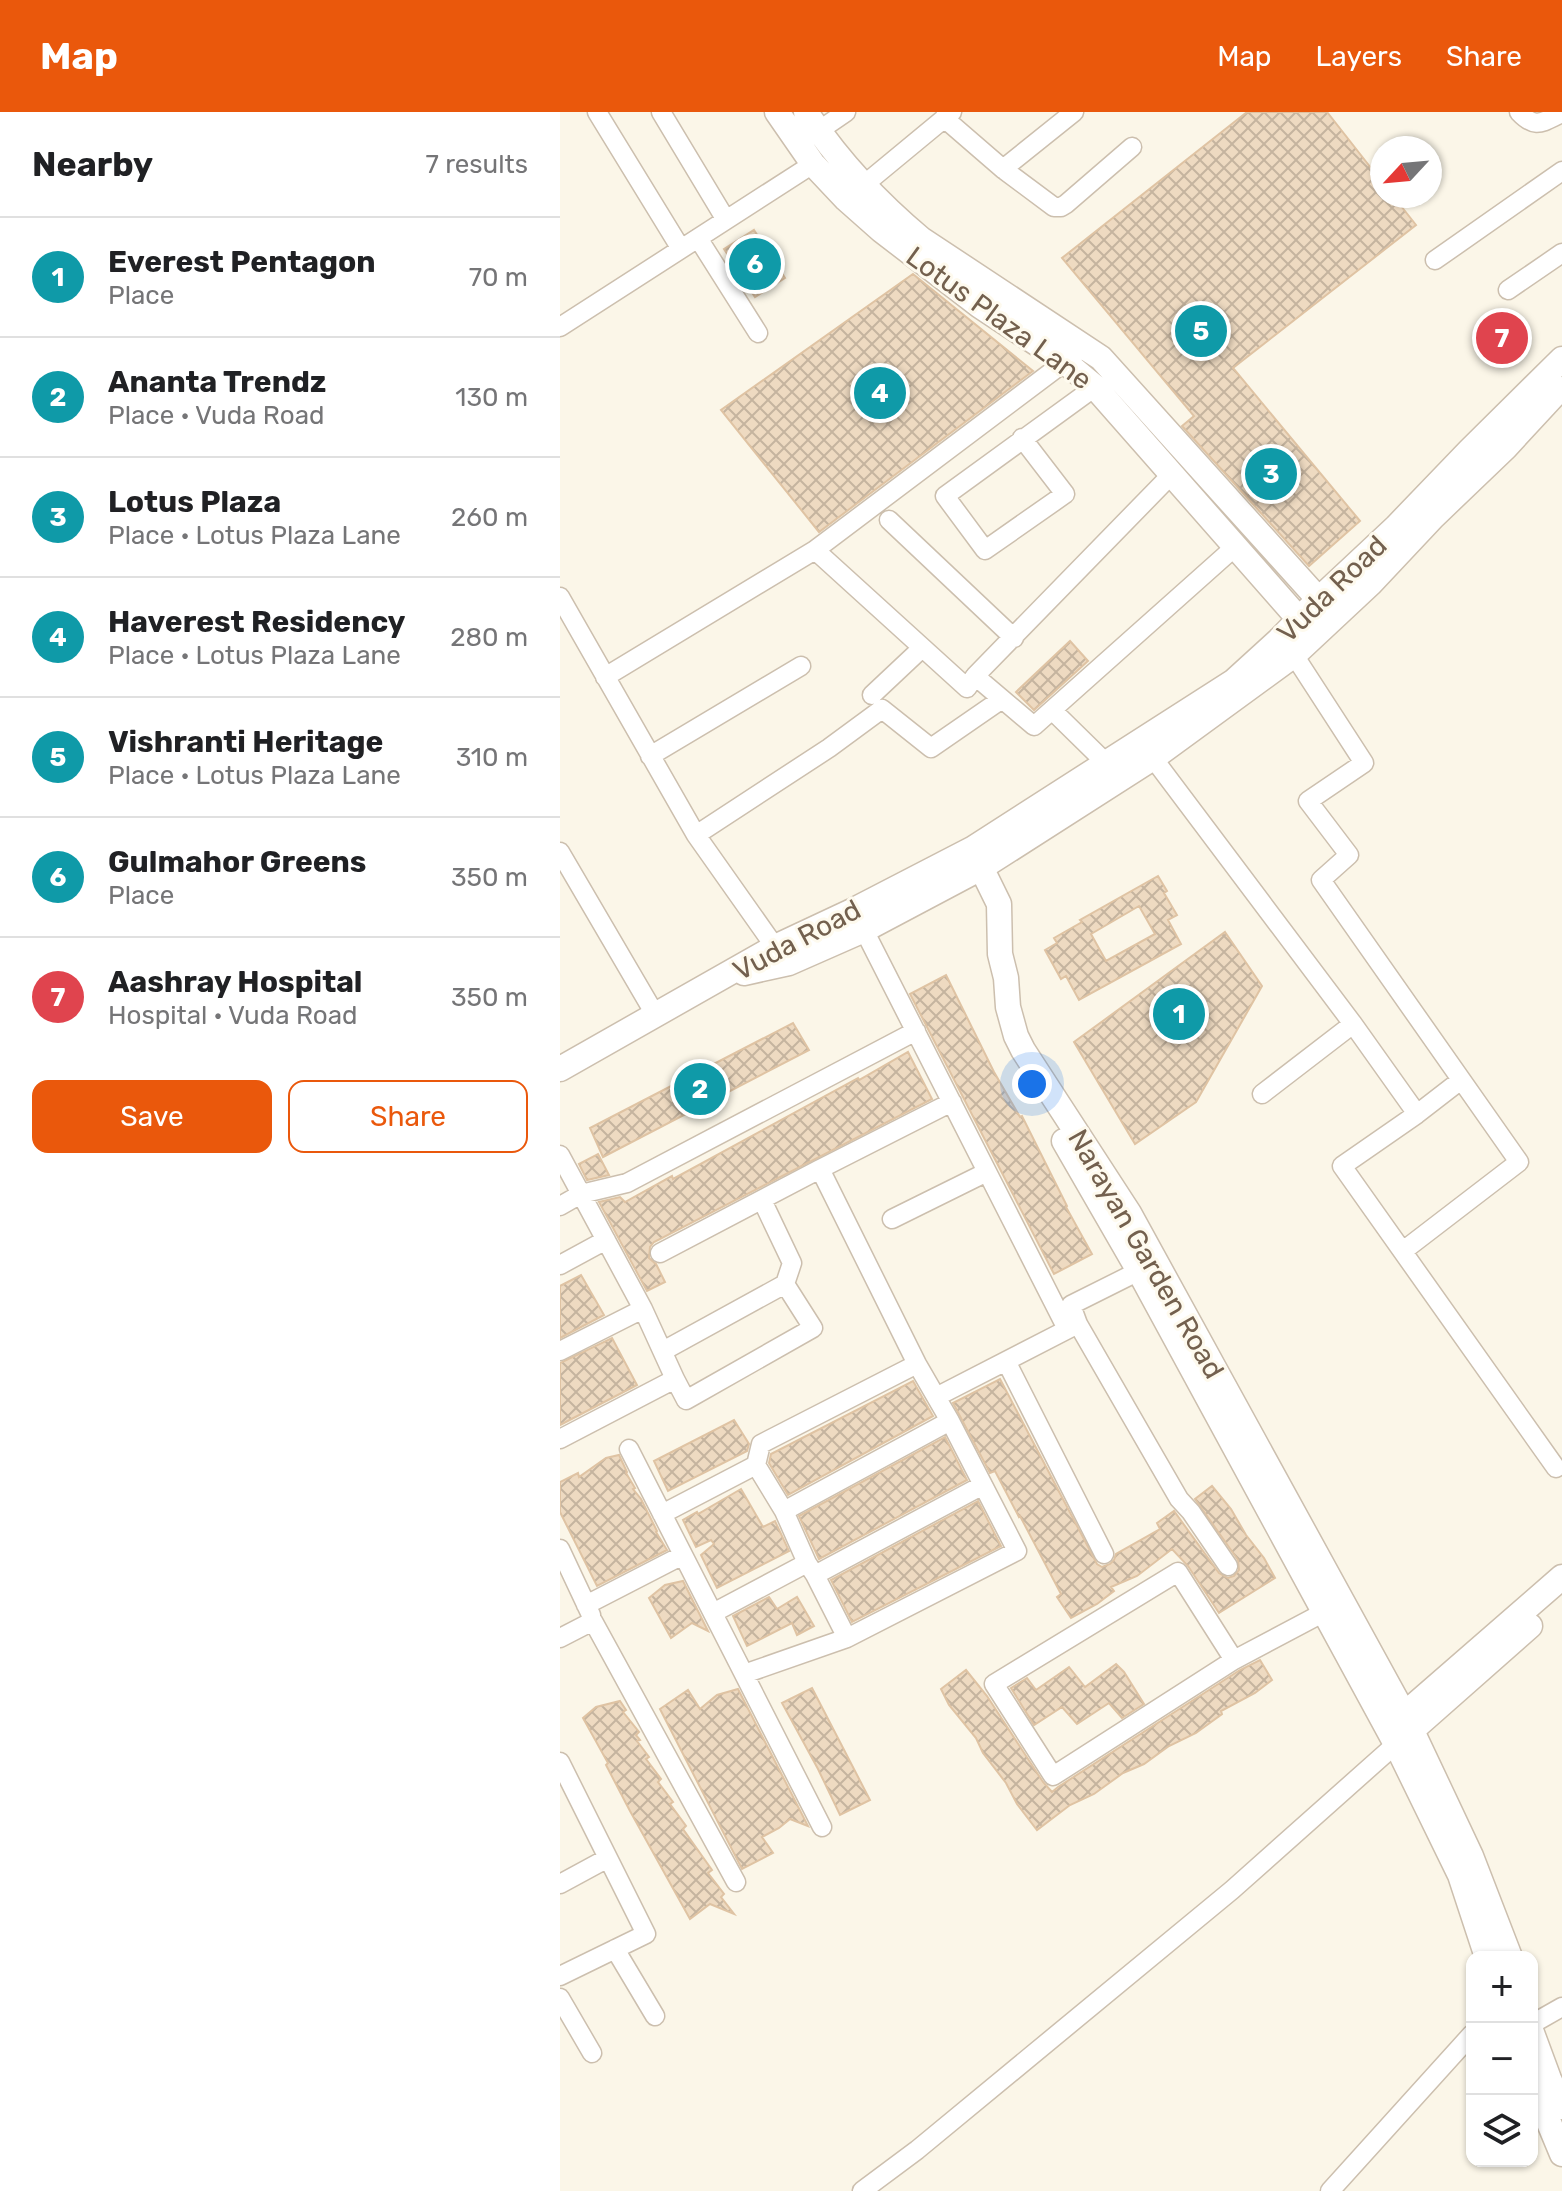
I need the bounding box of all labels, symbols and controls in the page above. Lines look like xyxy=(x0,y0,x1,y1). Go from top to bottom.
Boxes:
text: Map xyxy=(40,33,118,79)
text: Map xyxy=(1217,40,1272,73)
text: Layers xyxy=(1316,40,1402,73)
text: Share xyxy=(1446,40,1522,73)
north arrow xyxy=(1370,136,1442,208)
text: Nearby xyxy=(32,144,153,185)
text: 7 results xyxy=(425,149,528,180)
pin: 6 xyxy=(729,234,781,294)
street label: Lotus Plaza Lane xyxy=(900,240,1098,396)
text: Everest Pentagon xyxy=(108,244,376,280)
text: 1 xyxy=(52,262,64,293)
text: 70 m xyxy=(469,262,528,293)
text: Place xyxy=(108,280,174,311)
pin: 5 xyxy=(1175,301,1227,361)
pin: 7 xyxy=(1476,308,1528,368)
pin: 4 xyxy=(854,363,906,423)
text: Ananta Trendz xyxy=(108,364,326,400)
text: 2 xyxy=(50,382,66,413)
text: 130 m xyxy=(455,382,528,413)
text: Place · Vuda Road xyxy=(108,400,324,431)
pin: 3 xyxy=(1245,444,1297,504)
text: Lotus Plaza xyxy=(108,484,281,520)
text: 3 xyxy=(49,502,67,533)
text: 260 m xyxy=(451,502,528,533)
text: Place · Lotus Plaza Lane xyxy=(108,520,401,551)
street label: Vuda Road xyxy=(1270,529,1394,649)
text: Haverest Residency xyxy=(108,604,406,640)
text: 4 xyxy=(49,622,67,653)
text: 280 m xyxy=(450,622,528,653)
text: Place · Lotus Plaza Lane xyxy=(108,640,401,671)
text: Vishranti Heritage xyxy=(108,724,383,760)
text: 5 xyxy=(50,742,66,773)
text: 310 m xyxy=(456,742,528,773)
text: Place · Lotus Plaza Lane xyxy=(108,760,401,791)
text: Gulmahor Greens xyxy=(108,844,366,880)
text: 6 xyxy=(50,862,66,893)
text: 350 m xyxy=(451,862,528,893)
text: Place xyxy=(108,880,174,911)
street label: Vuda Road xyxy=(728,893,866,987)
text: Aashray Hospital xyxy=(108,964,362,1000)
text: 7 xyxy=(51,982,65,1013)
text: 350 m xyxy=(451,982,528,1013)
pin: 1 xyxy=(1153,984,1205,1044)
text: Hospital · Vuda Road xyxy=(108,1000,358,1031)
pin: 2 xyxy=(674,1059,726,1119)
your location xyxy=(1012,1064,1052,1104)
button: Save xyxy=(32,1080,272,1153)
button: Share xyxy=(288,1080,528,1153)
street label: Narayan Garden Road xyxy=(1061,1124,1231,1384)
map controls xyxy=(1466,1951,1538,2167)
button: + xyxy=(1466,1951,1538,2023)
button: − xyxy=(1466,2023,1538,2095)
button: layers xyxy=(1466,2095,1538,2167)

